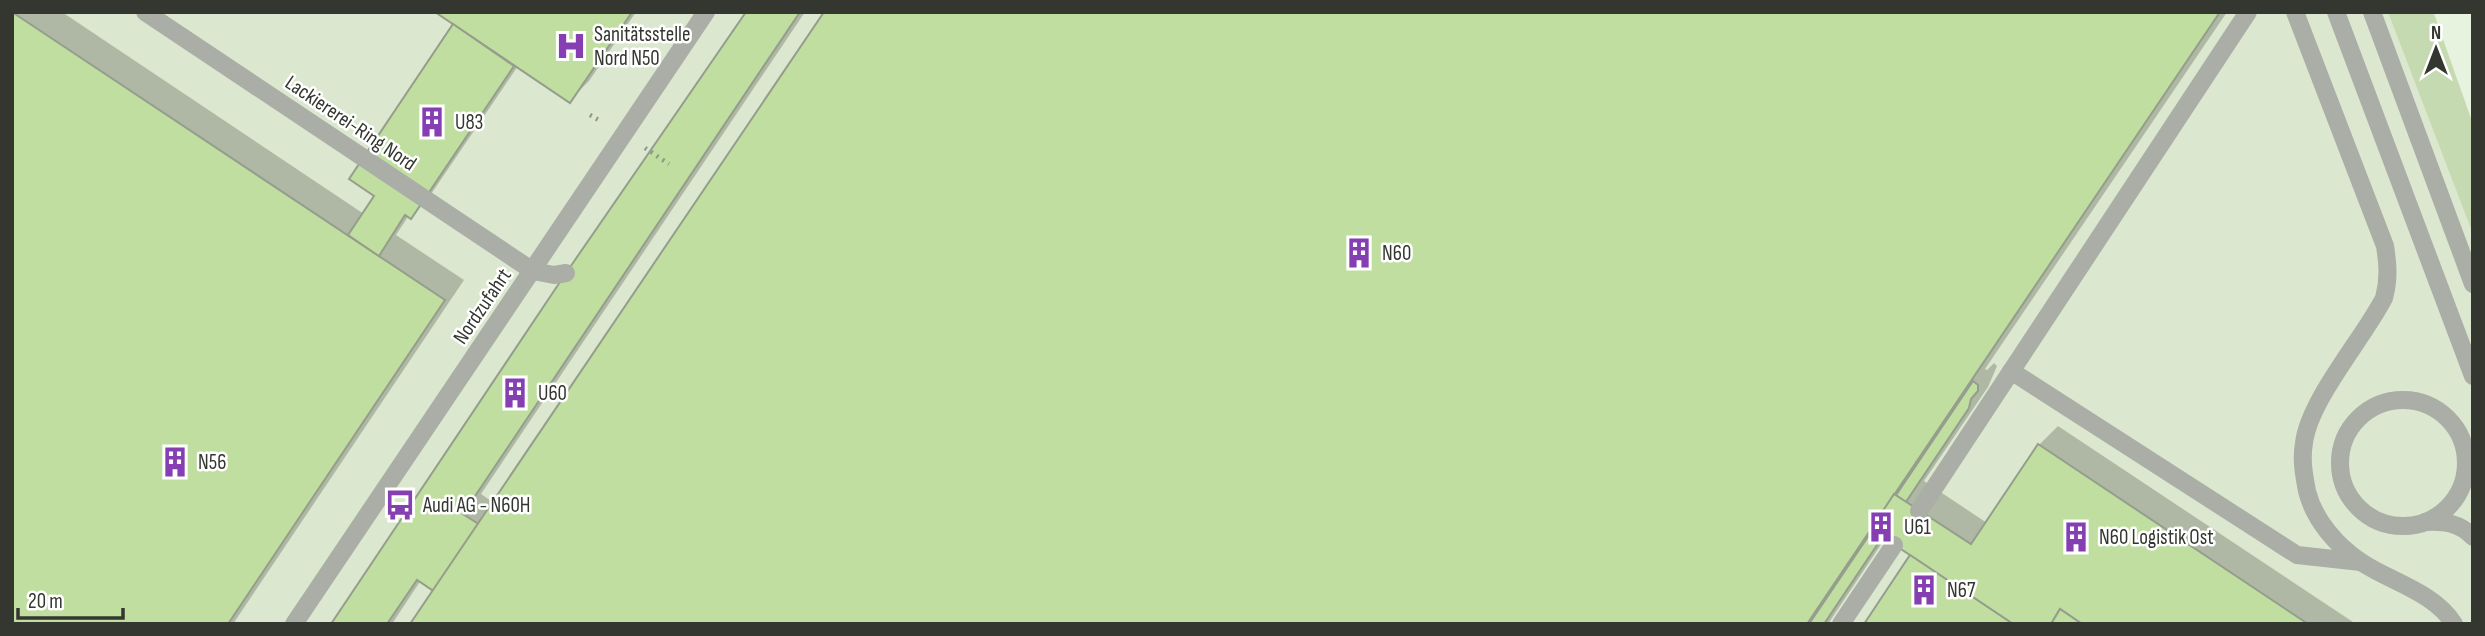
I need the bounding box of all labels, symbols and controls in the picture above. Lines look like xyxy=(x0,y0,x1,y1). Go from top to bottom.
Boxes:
north arrow xyxy=(2401,14,2471,84)
place label: Sanitätsstelle Nord N50 xyxy=(594,22,690,71)
text: N xyxy=(2431,22,2441,45)
hospital icon: Sanitätsstelle Nord N50 xyxy=(554,29,588,63)
street label: Lackiererei-Ring Nord xyxy=(280,70,421,176)
building icon: U83 xyxy=(415,105,449,139)
place label: U83 xyxy=(455,110,483,135)
building icon: N60 xyxy=(1342,236,1376,270)
place label: N60 xyxy=(1382,241,1411,266)
street label: Nordzufahrt xyxy=(448,264,517,349)
building icon: U60 xyxy=(498,376,532,410)
place label: U60 xyxy=(538,381,567,406)
building icon: N56 xyxy=(158,445,192,479)
place label: N56 xyxy=(198,450,226,475)
bus stop icon: Audi AG - N60H xyxy=(383,488,417,522)
place label: Audi AG - N60H xyxy=(422,493,530,518)
building icon: U61 xyxy=(1864,510,1898,544)
place label: U61 xyxy=(1904,515,1932,540)
building icon: N60 Logistik Ost xyxy=(2059,520,2093,554)
place label: N60 Logistik Ost xyxy=(2099,525,2214,550)
building icon: N67 xyxy=(1907,573,1941,607)
scale bar xyxy=(18,576,122,620)
place label: N67 xyxy=(1947,578,1976,603)
text: 20 m xyxy=(28,589,63,614)

